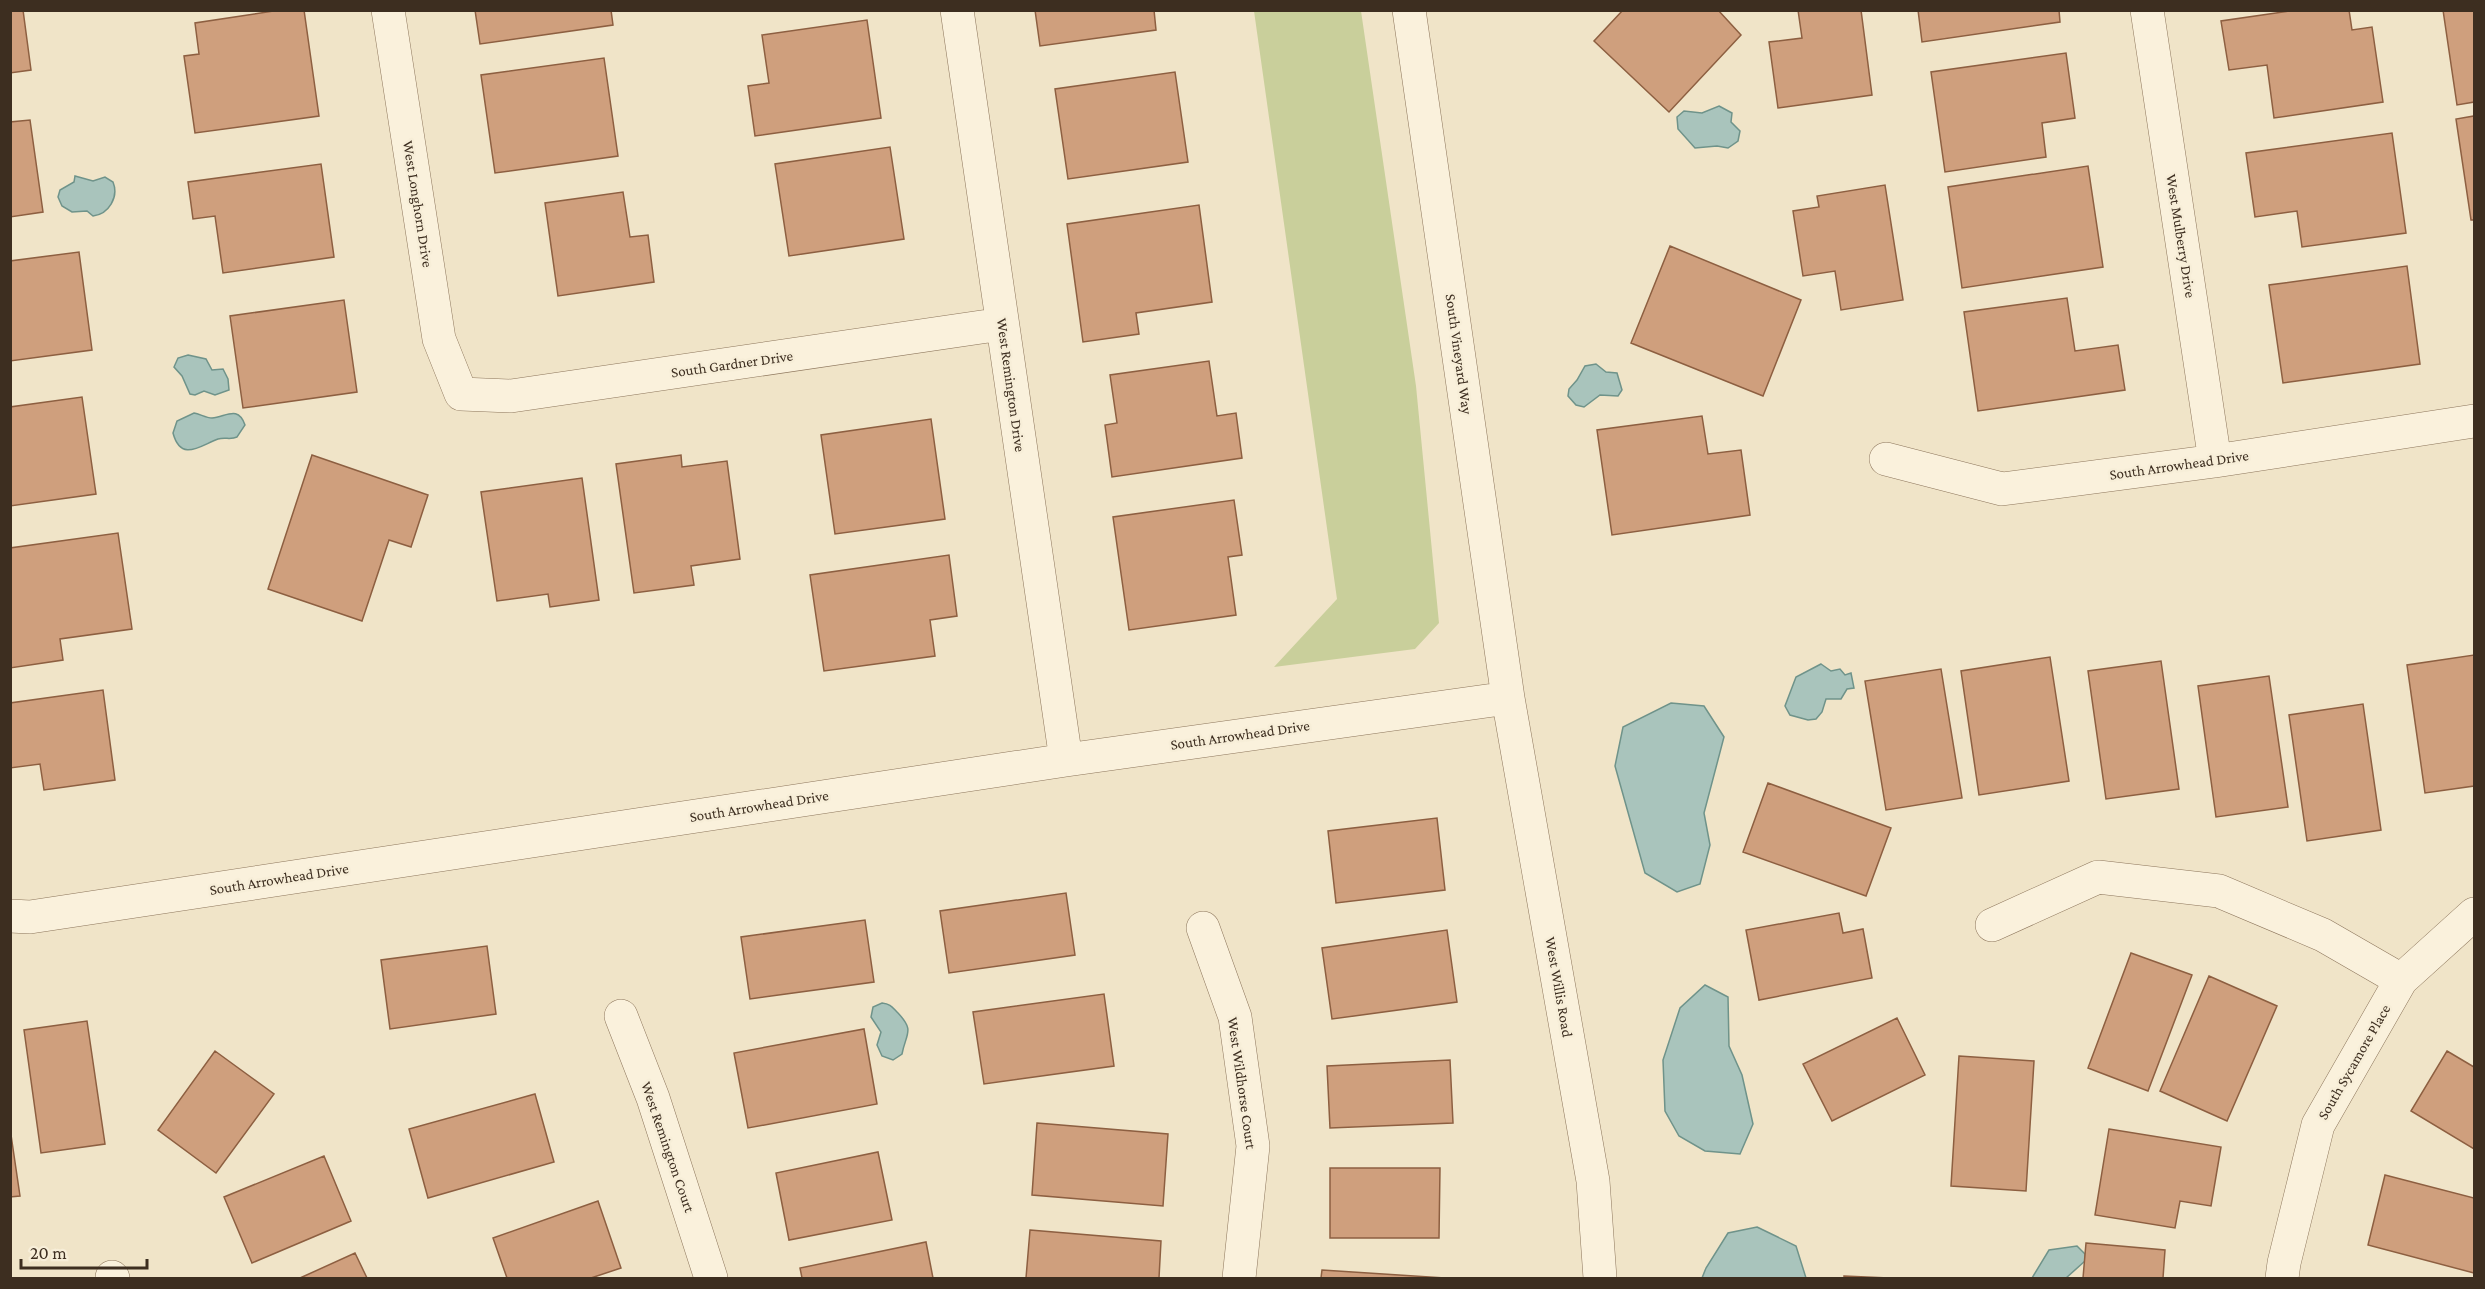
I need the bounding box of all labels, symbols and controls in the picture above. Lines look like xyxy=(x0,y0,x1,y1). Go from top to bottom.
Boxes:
street label: West Longhorn Drive xyxy=(399,140,436,269)
street label: West Mulberry Drive xyxy=(2162,173,2199,300)
street label: South Vineyard Way xyxy=(1442,293,1475,415)
street label: West Remington Drive xyxy=(993,317,1028,454)
street label: South Gardner Drive xyxy=(670,347,794,380)
street label: South Arrowhead Drive xyxy=(2108,447,2250,483)
street label: South Arrowhead Drive xyxy=(1169,717,1311,753)
street label: South Arrowhead Drive xyxy=(688,787,830,825)
street label: South Arrowhead Drive xyxy=(208,860,350,898)
street label: West Willis Road xyxy=(1542,935,1576,1039)
street label: South Sycamore Place xyxy=(2315,1001,2395,1123)
street label: West Wildhorse Court xyxy=(1225,1016,1259,1151)
street label: West Remington Court xyxy=(637,1080,698,1216)
scale bar xyxy=(21,1232,147,1270)
text: 20 m xyxy=(30,1243,67,1263)

